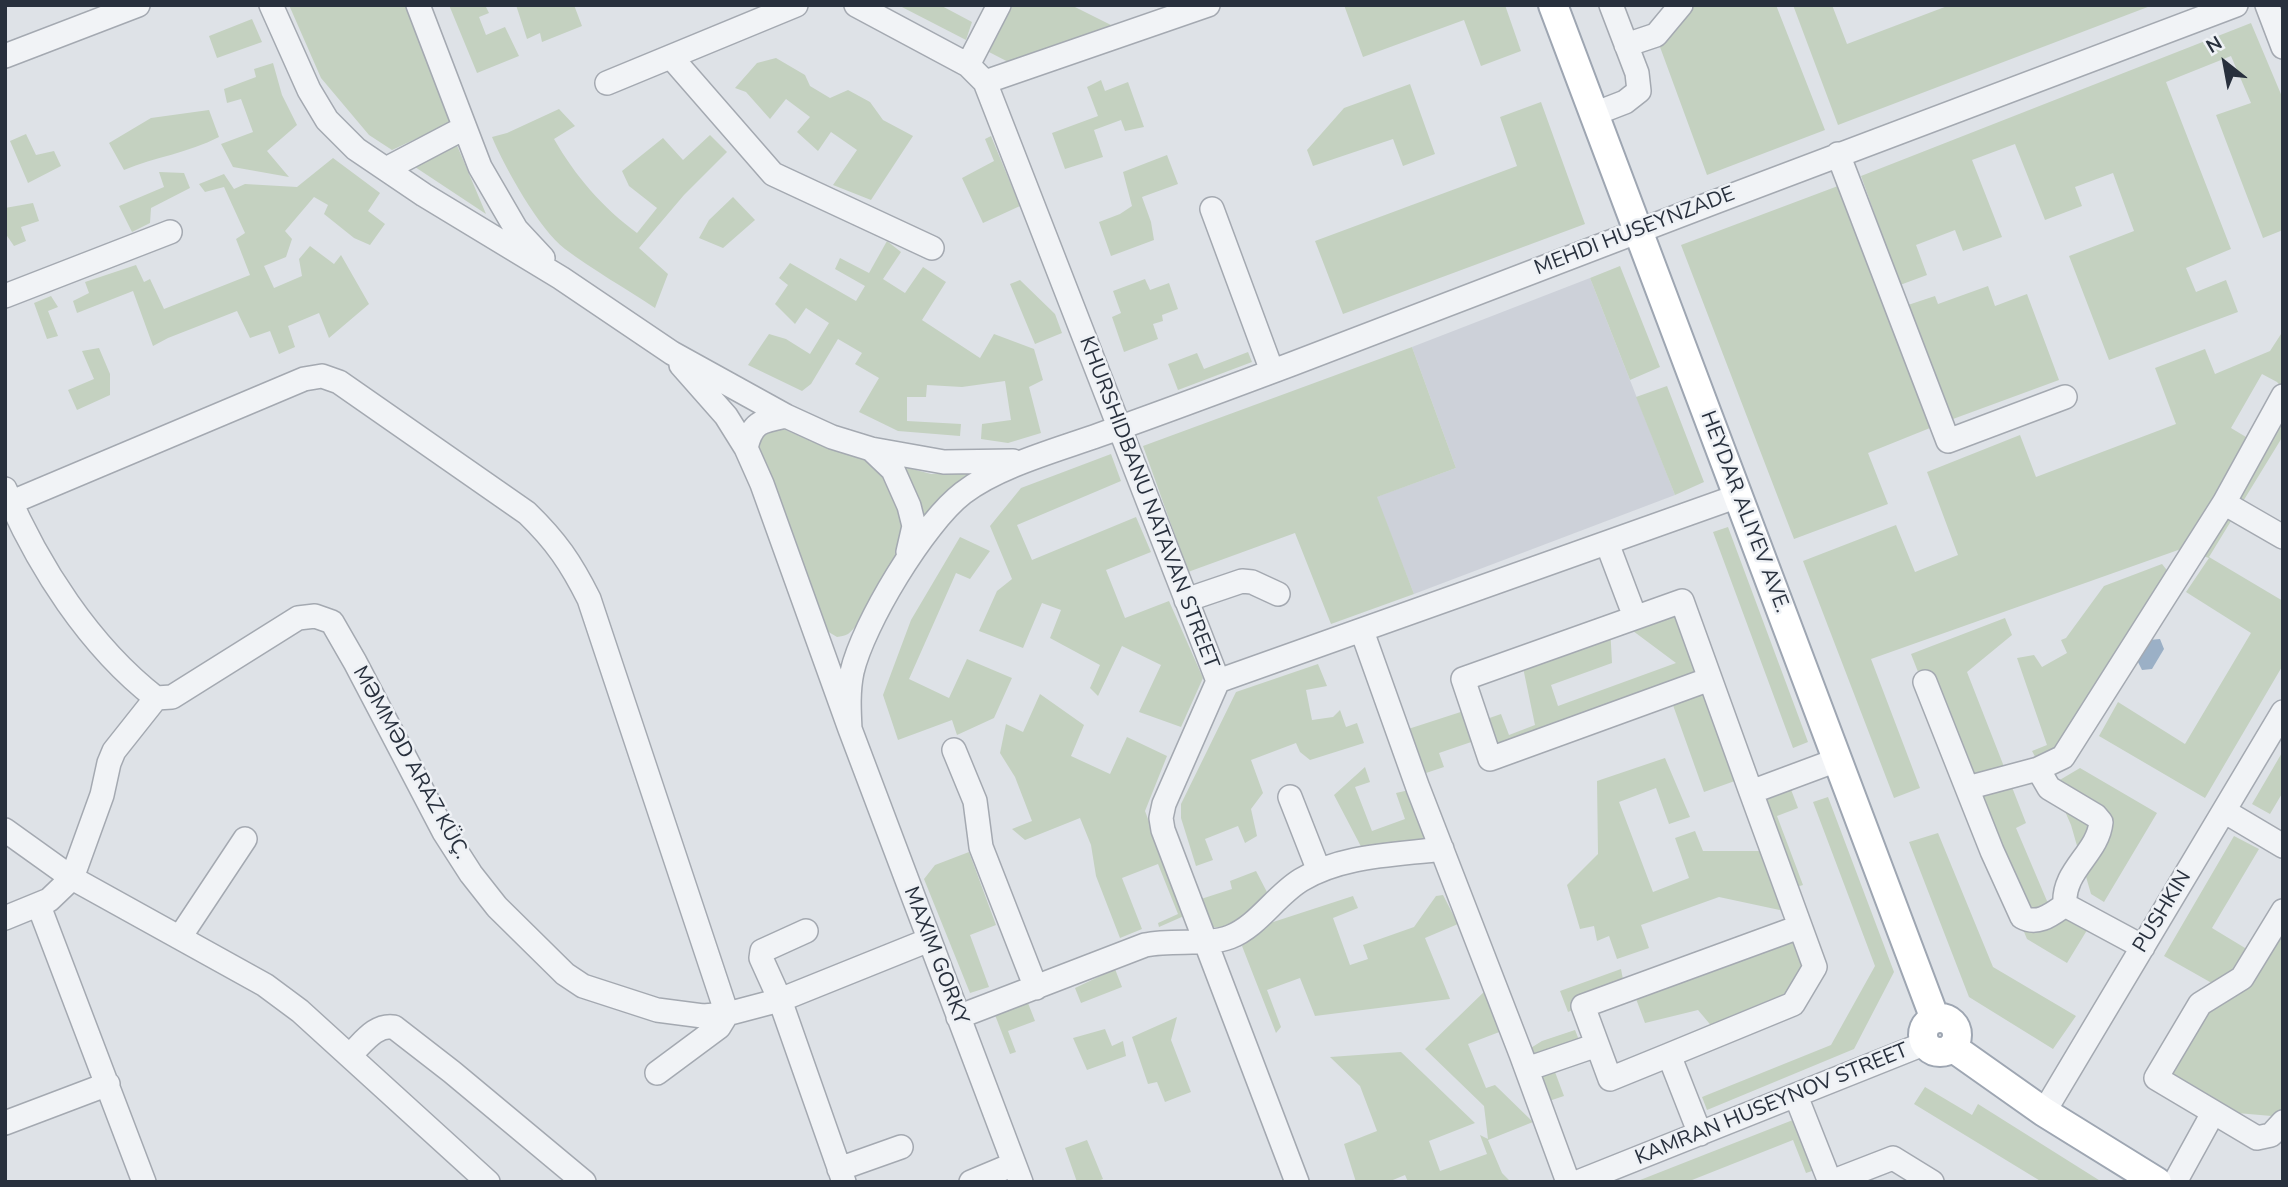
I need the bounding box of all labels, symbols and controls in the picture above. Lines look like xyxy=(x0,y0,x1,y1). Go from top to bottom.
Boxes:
north arrow xyxy=(2190,28,2260,98)
text: N xyxy=(2201,30,2227,60)
street label: MEHDI HUSEYNZADE xyxy=(1531,182,1739,282)
street label: KHURSHIDBANU NATAVAN STREET xyxy=(1073,333,1223,673)
street label: HEYDAR ALIYEV AVE. xyxy=(1694,408,1794,616)
street label: MƏMMƏD ARAZ KÜÇ. xyxy=(347,662,473,864)
street label: PUSHKIN xyxy=(2129,866,2197,958)
street label: MAXIM GORKY xyxy=(897,884,973,1028)
street label: KAMRAN HUSEYNOV STREET xyxy=(1632,1039,1912,1171)

